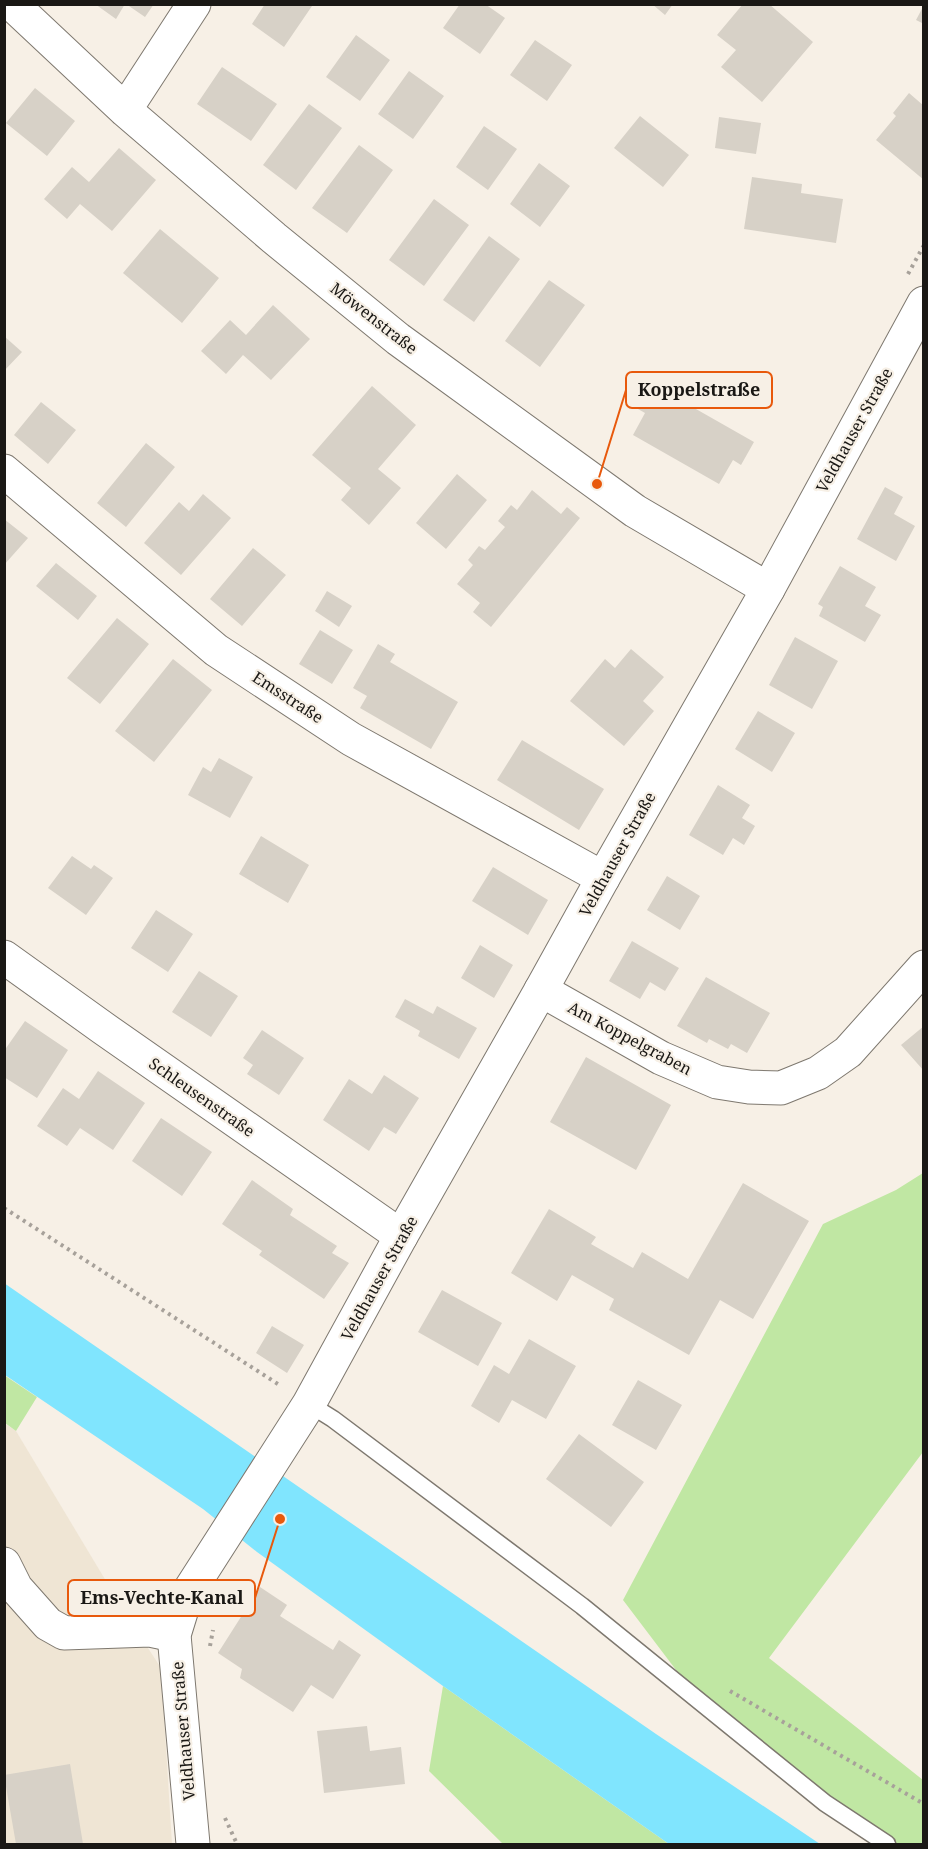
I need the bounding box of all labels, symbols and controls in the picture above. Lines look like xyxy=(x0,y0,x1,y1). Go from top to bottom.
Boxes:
street label: Möwenstraße xyxy=(326,277,422,359)
street label: Veldhauser Straße xyxy=(811,364,897,496)
callout: Koppelstraße xyxy=(626,372,772,408)
text: Koppelstraße xyxy=(638,377,760,401)
street label: Emsstraße xyxy=(248,666,328,728)
street label: Veldhauser Straße xyxy=(574,788,660,920)
street label: Am Koppelgraben xyxy=(564,996,696,1080)
street label: Schleusenstraße xyxy=(145,1052,259,1142)
street label: Veldhauser Straße xyxy=(336,1212,422,1344)
callout: Ems-Vechte-Kanal xyxy=(68,1580,255,1616)
text: Ems-Vechte-Kanal xyxy=(80,1585,244,1609)
street label: Veldhauser Straße xyxy=(166,1661,200,1801)

